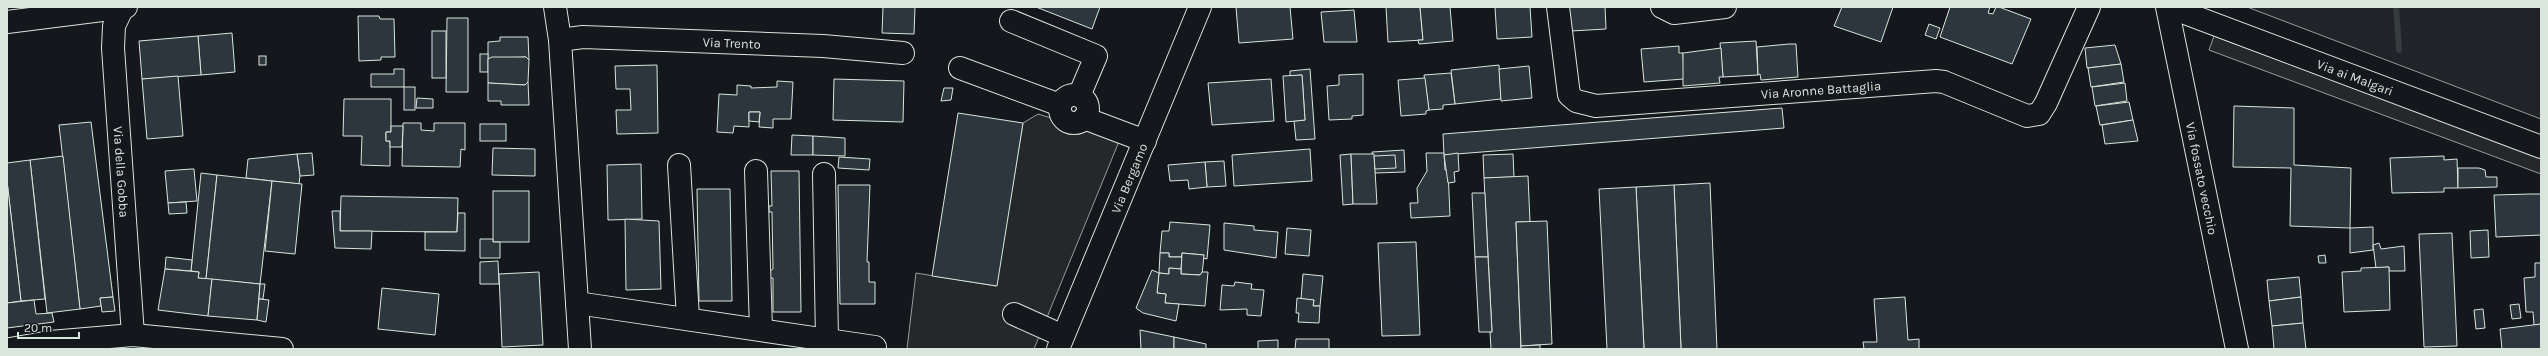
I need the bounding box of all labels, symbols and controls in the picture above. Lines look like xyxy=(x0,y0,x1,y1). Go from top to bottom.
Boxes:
street label: Via Trento xyxy=(702,34,761,51)
street label: Via ai Malgari xyxy=(2315,56,2396,98)
street label: Via Aronne Battaglia xyxy=(1760,78,1882,101)
street label: Via fossato vecchio xyxy=(2183,121,2221,236)
street label: Via della Gobba xyxy=(111,126,132,218)
street label: Via Bergamo xyxy=(1108,141,1150,215)
scale bar xyxy=(18,314,79,340)
text: 20 m xyxy=(24,321,52,335)

